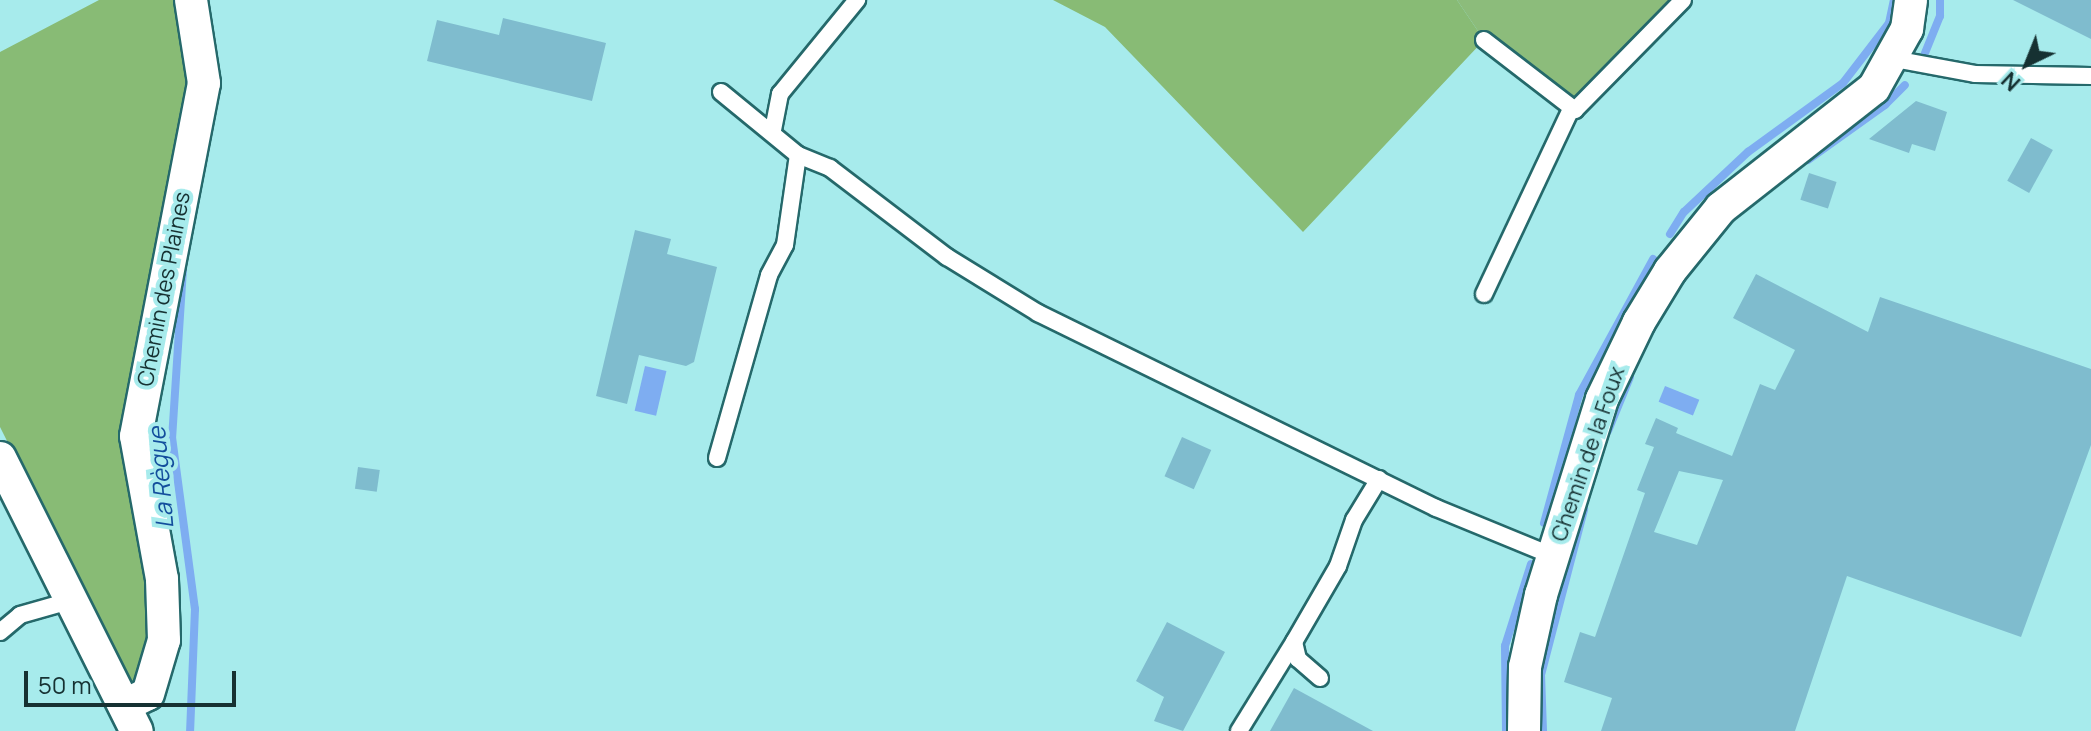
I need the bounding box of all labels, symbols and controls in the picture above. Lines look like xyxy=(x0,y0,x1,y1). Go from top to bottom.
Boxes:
north arrow xyxy=(1987,24,2067,104)
text: N xyxy=(1995,65,2027,98)
street label: Chemin des Plaines xyxy=(132,189,196,389)
street label: Chemin de la Foux xyxy=(1546,363,1630,545)
water label: La Règue xyxy=(141,426,179,530)
scale bar xyxy=(28,655,240,705)
text: 50 m xyxy=(38,668,92,701)

